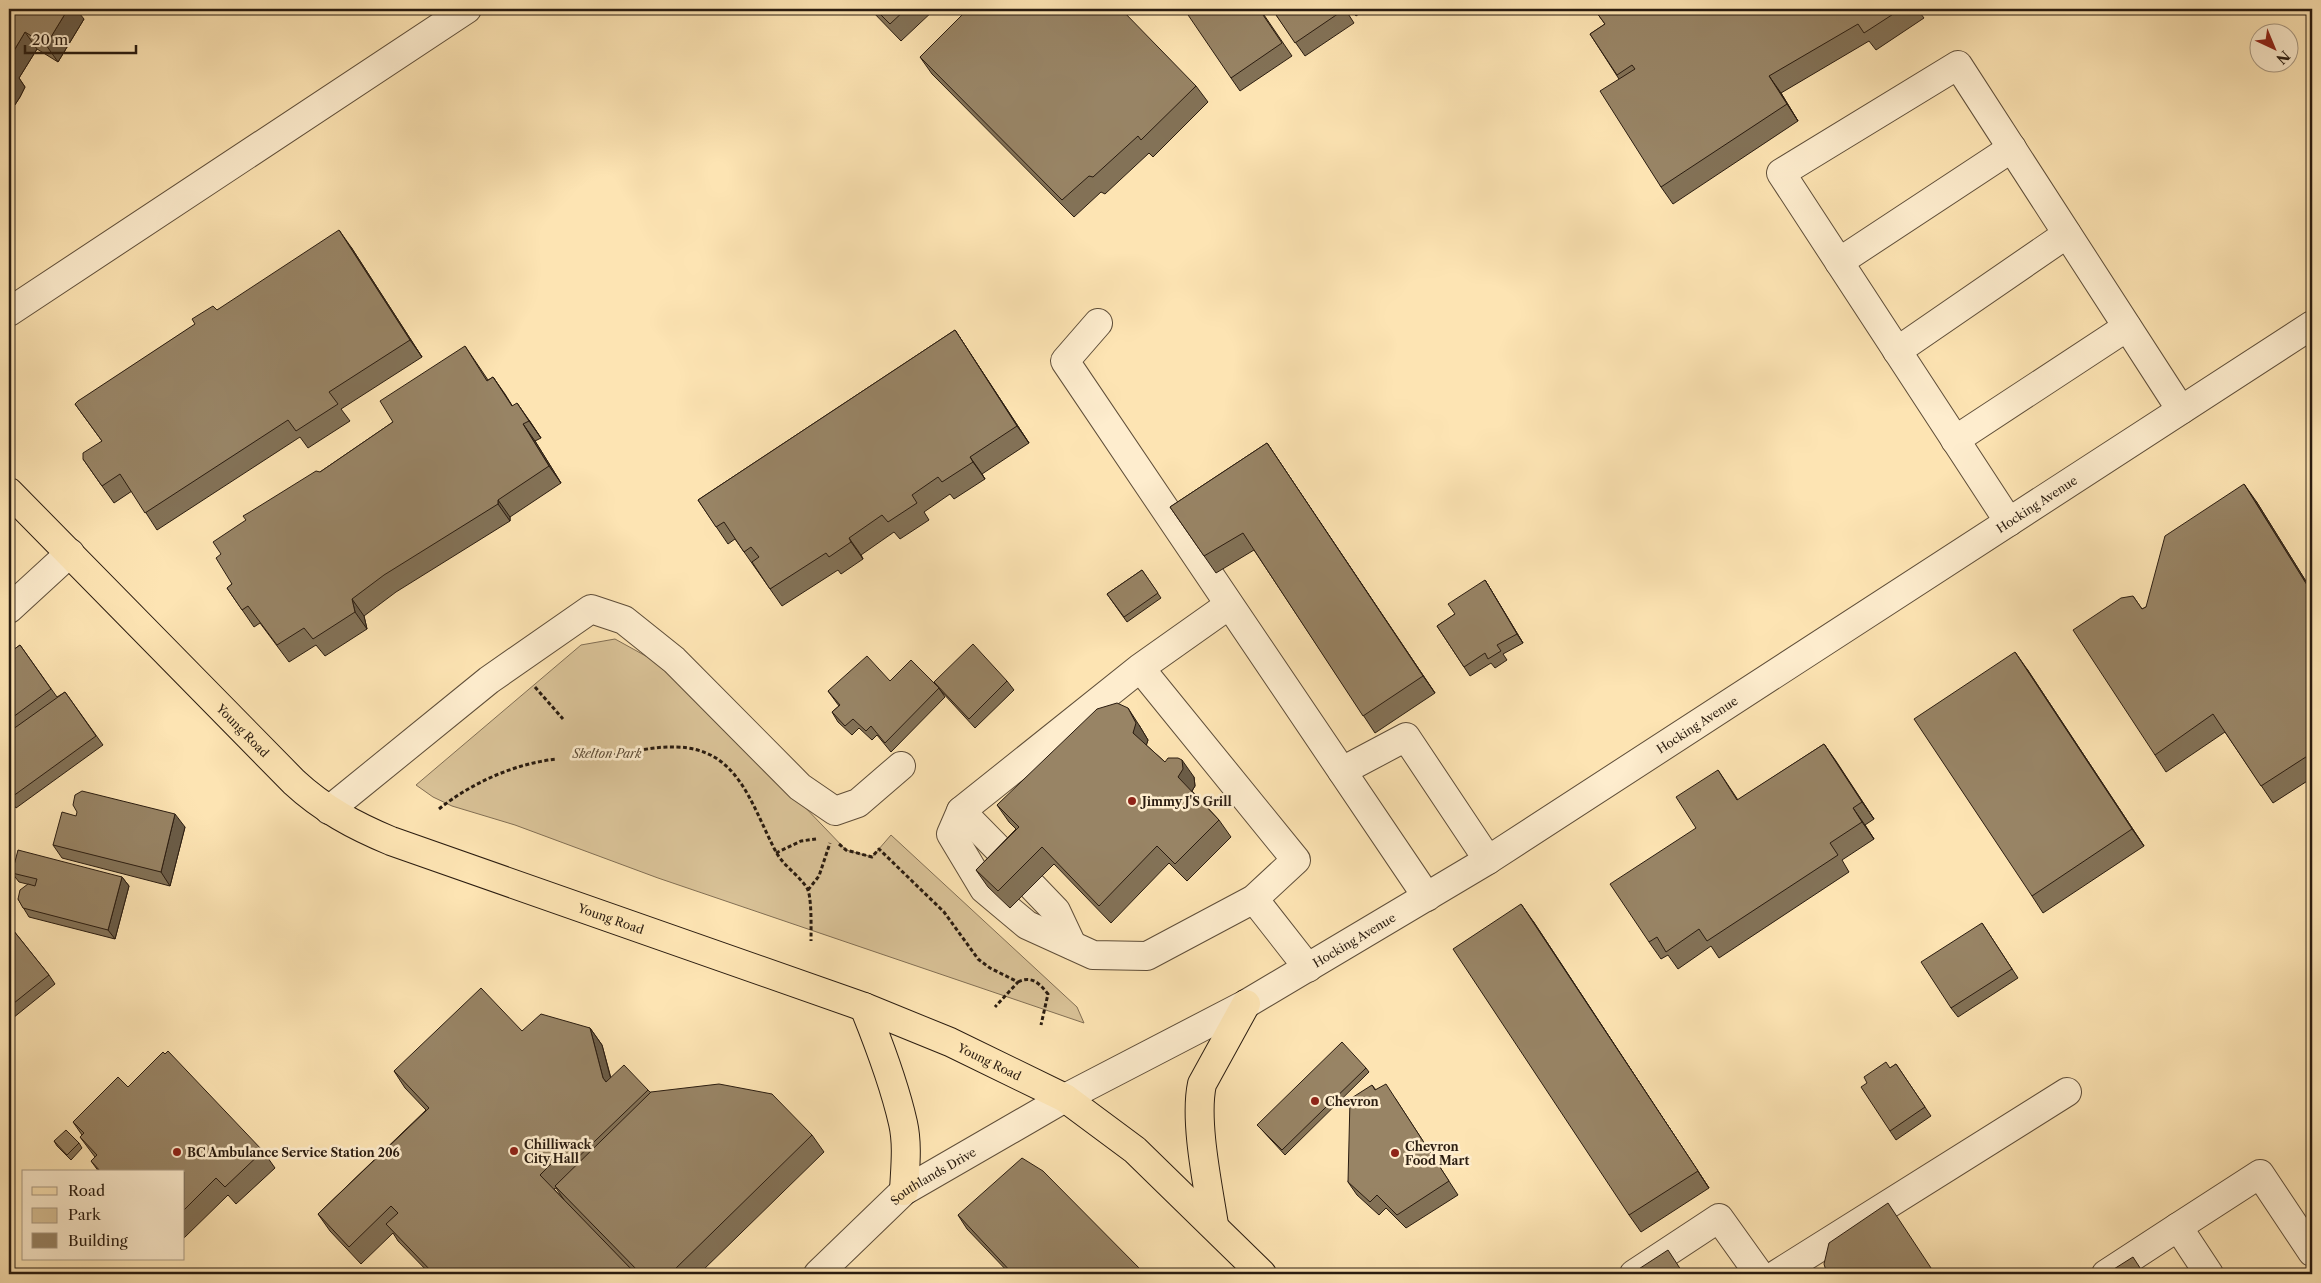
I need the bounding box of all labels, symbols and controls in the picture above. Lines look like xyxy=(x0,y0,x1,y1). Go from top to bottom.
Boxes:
scale bar xyxy=(25,22,136,54)
north arrow xyxy=(2248,22,2298,72)
text: 20 m xyxy=(32,30,68,49)
text: N xyxy=(2272,47,2294,68)
street label: Hocking Avenue xyxy=(1993,472,2080,536)
street label: Hocking Avenue xyxy=(1654,692,1740,756)
street label: Young Road xyxy=(213,700,273,760)
park label: Skelton Park xyxy=(571,746,642,761)
place label: Jimmy J'S Grill xyxy=(1140,794,1232,809)
marker: Jimmy J'S Grill xyxy=(1126,795,1138,807)
street label: Young Road xyxy=(575,899,647,937)
street label: Hocking Avenue xyxy=(1310,909,1398,970)
street label: Young Road xyxy=(955,1039,1024,1083)
place label: Chevron xyxy=(1325,1094,1380,1109)
marker: Chevron xyxy=(1309,1095,1321,1107)
place label: Chilliwack City Hall xyxy=(524,1137,593,1166)
place label: Chevron Food Mart xyxy=(1405,1139,1469,1168)
street label: Southlands Drive xyxy=(887,1144,979,1208)
place label: BC Ambulance Service Station 206 xyxy=(187,1145,400,1160)
marker: Chilliwack City Hall xyxy=(508,1145,520,1157)
marker: BC Ambulance Service Station 206 xyxy=(171,1146,183,1158)
marker: Chevron Food Mart xyxy=(1389,1147,1401,1159)
legend xyxy=(22,1170,185,1260)
text: Road xyxy=(68,1181,105,1200)
text: Park xyxy=(68,1205,102,1224)
text: Building xyxy=(68,1231,128,1250)

